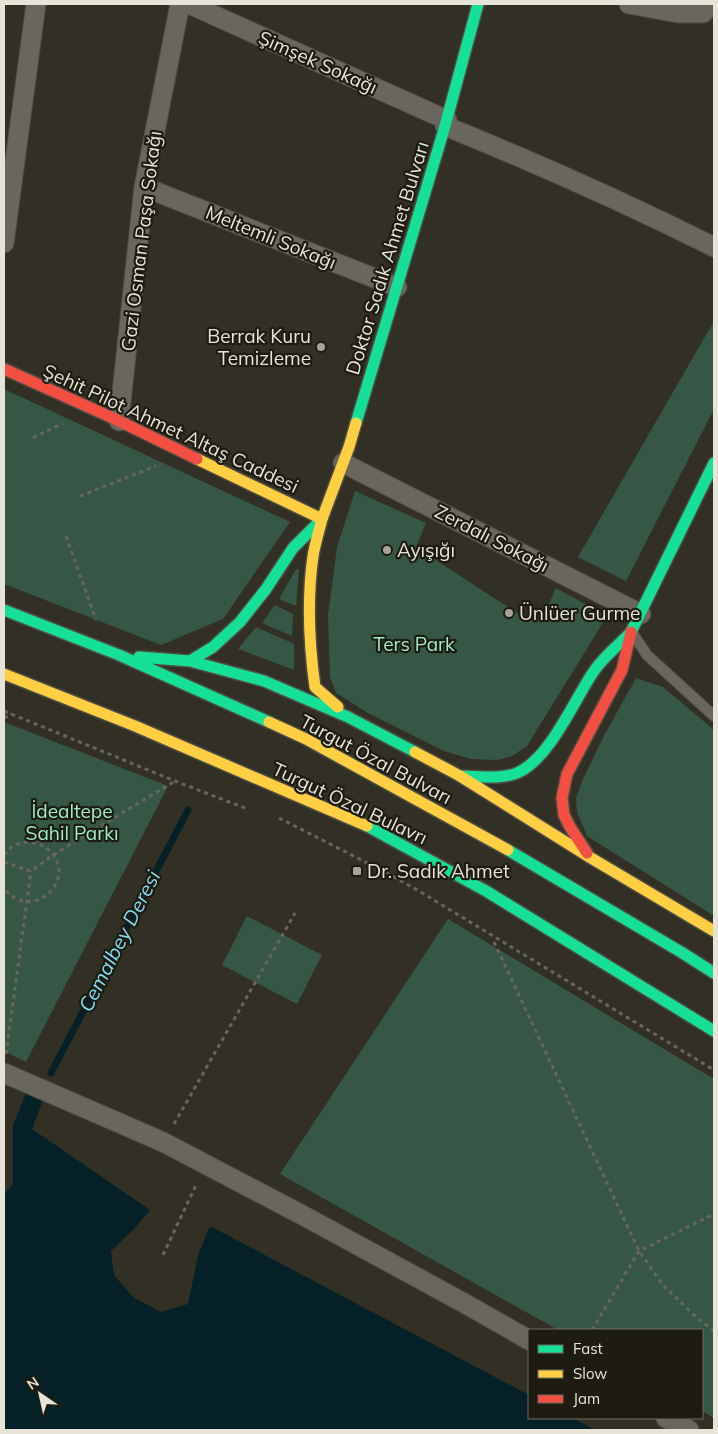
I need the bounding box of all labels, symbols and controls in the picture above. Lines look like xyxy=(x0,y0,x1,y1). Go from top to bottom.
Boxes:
street label: Şimşek Sokağı xyxy=(255,25,381,99)
street label: Gazi Osman Paşa Sokağı xyxy=(116,129,166,353)
street label: Doktor Sadık Ahmet Bulvarı xyxy=(340,138,434,378)
street label: Meltemli Sokağı xyxy=(202,200,340,274)
place label: Berrak Kuru Temizleme xyxy=(207,324,311,370)
marker: Berrak Kuru Temizleme xyxy=(315,341,327,353)
street label: Şehit Pilot Ahmet Altaş Caddesi xyxy=(39,358,303,498)
street label: Zerdalı Sokağı xyxy=(431,499,553,577)
place label: Ayışığı xyxy=(397,538,455,562)
marker: Ayışığı xyxy=(381,544,393,556)
place label: Ünlüer Gurme xyxy=(519,601,640,625)
marker: Ünlüer Gurme xyxy=(503,607,515,619)
park label: Ters Park xyxy=(373,632,455,656)
street label: Turgut Özal Bulvarı xyxy=(296,709,456,809)
street label: Turgut Özal Bulavrı xyxy=(269,757,431,849)
park label: İdealtepe Sahil Parkı xyxy=(26,799,118,845)
place label: Dr. Sadık Ahmet xyxy=(367,859,510,883)
marker: Dr. Sadık Ahmet xyxy=(351,865,363,877)
water label: Cemalbey Deresi xyxy=(73,866,165,1016)
legend xyxy=(528,1329,703,1419)
text: Fast xyxy=(573,1339,603,1358)
text: Slow xyxy=(573,1364,607,1383)
north arrow xyxy=(15,1369,65,1419)
text: N xyxy=(23,1373,42,1394)
text: Jam xyxy=(573,1389,600,1408)

